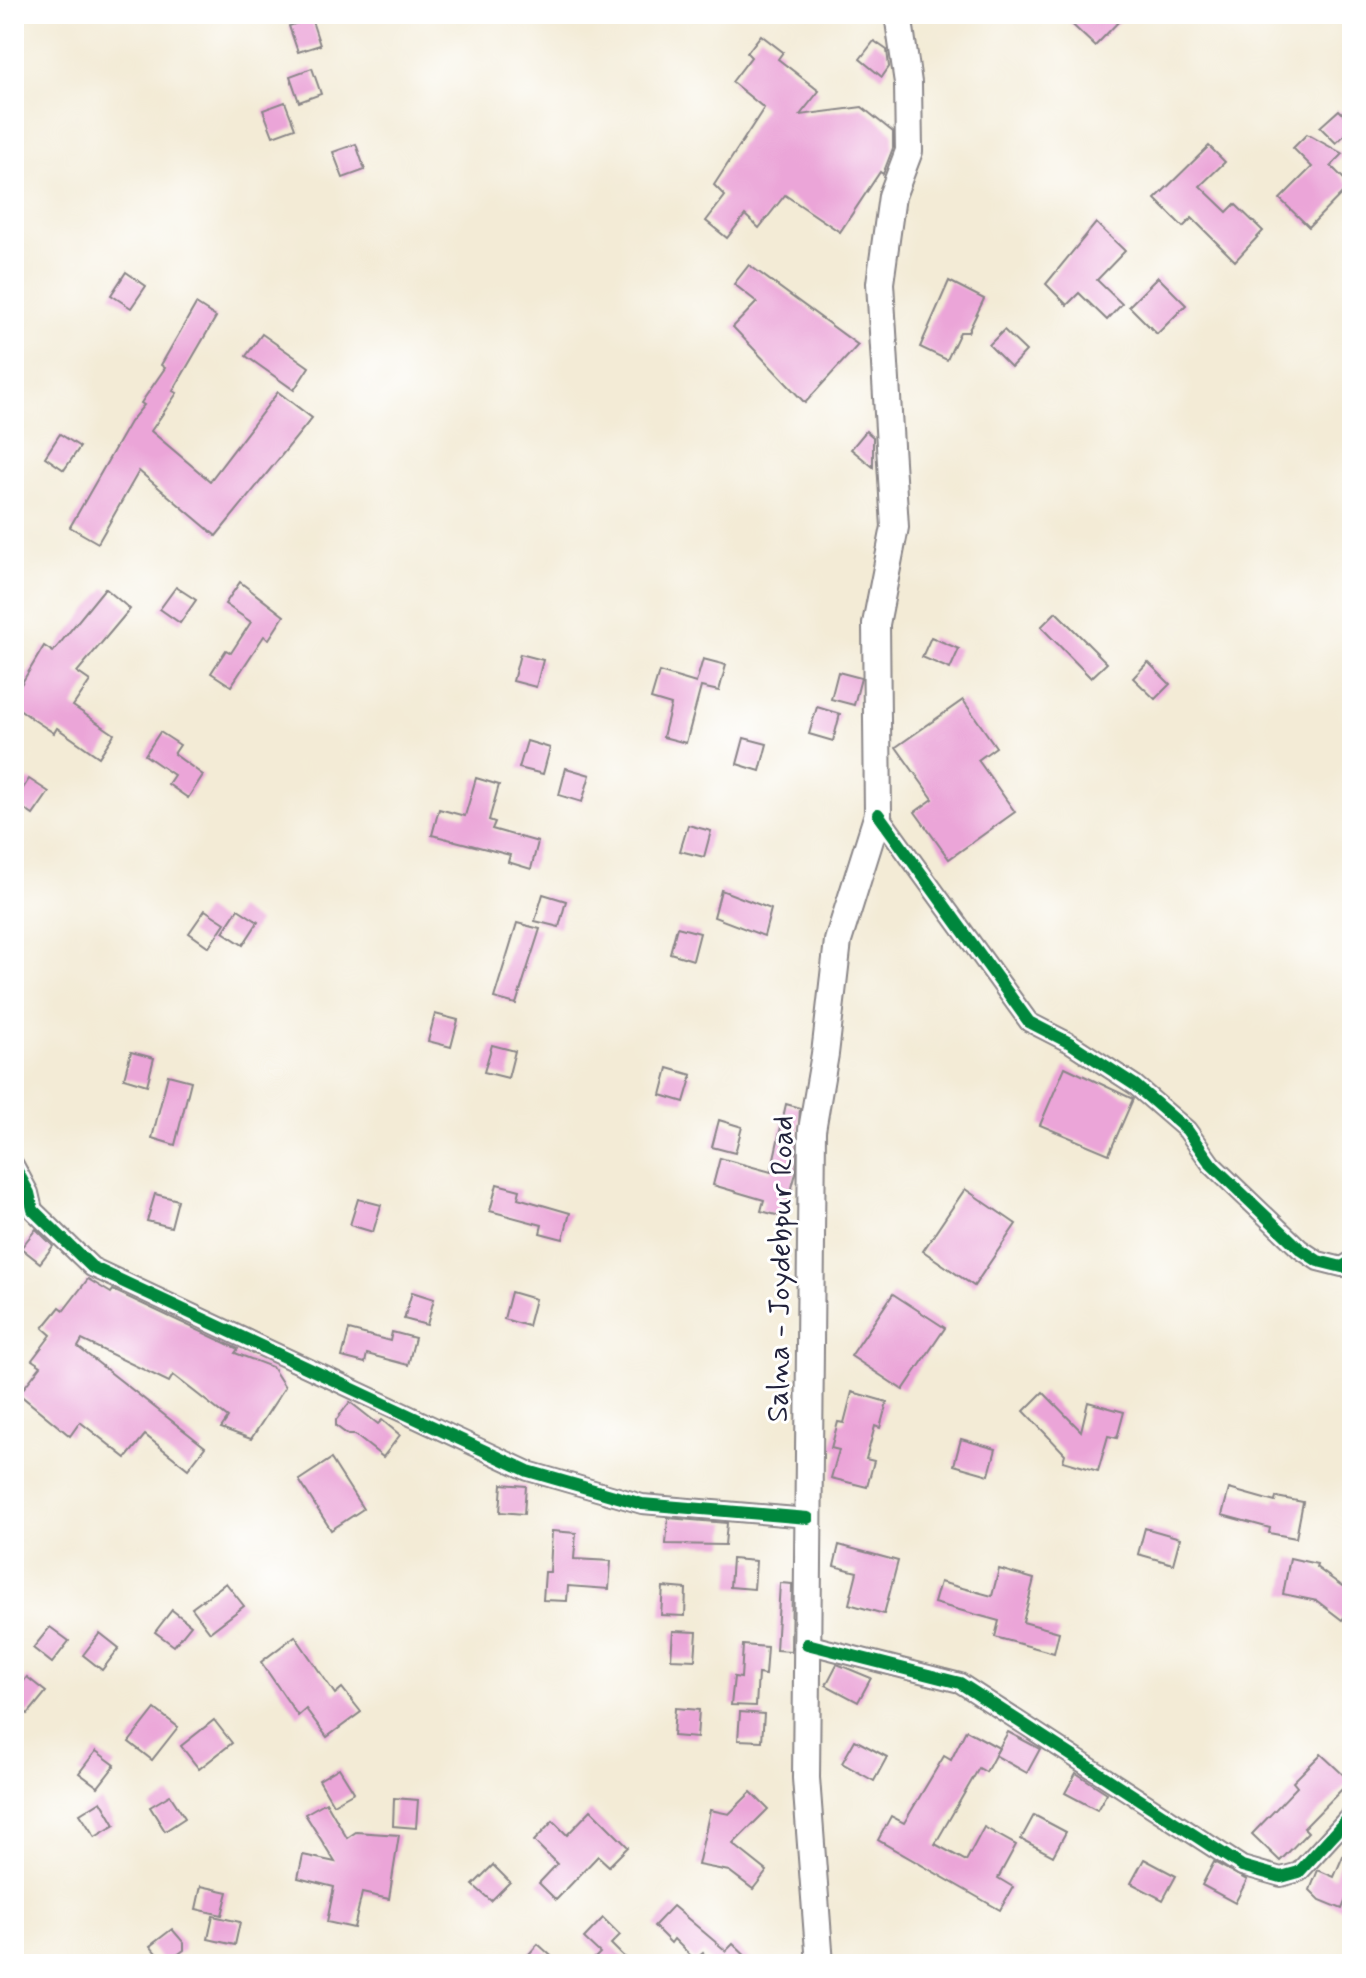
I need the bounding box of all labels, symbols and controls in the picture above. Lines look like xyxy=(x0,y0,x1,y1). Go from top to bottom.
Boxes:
street label: Salna - Joydebpur Road xyxy=(759,1115,803,1423)

